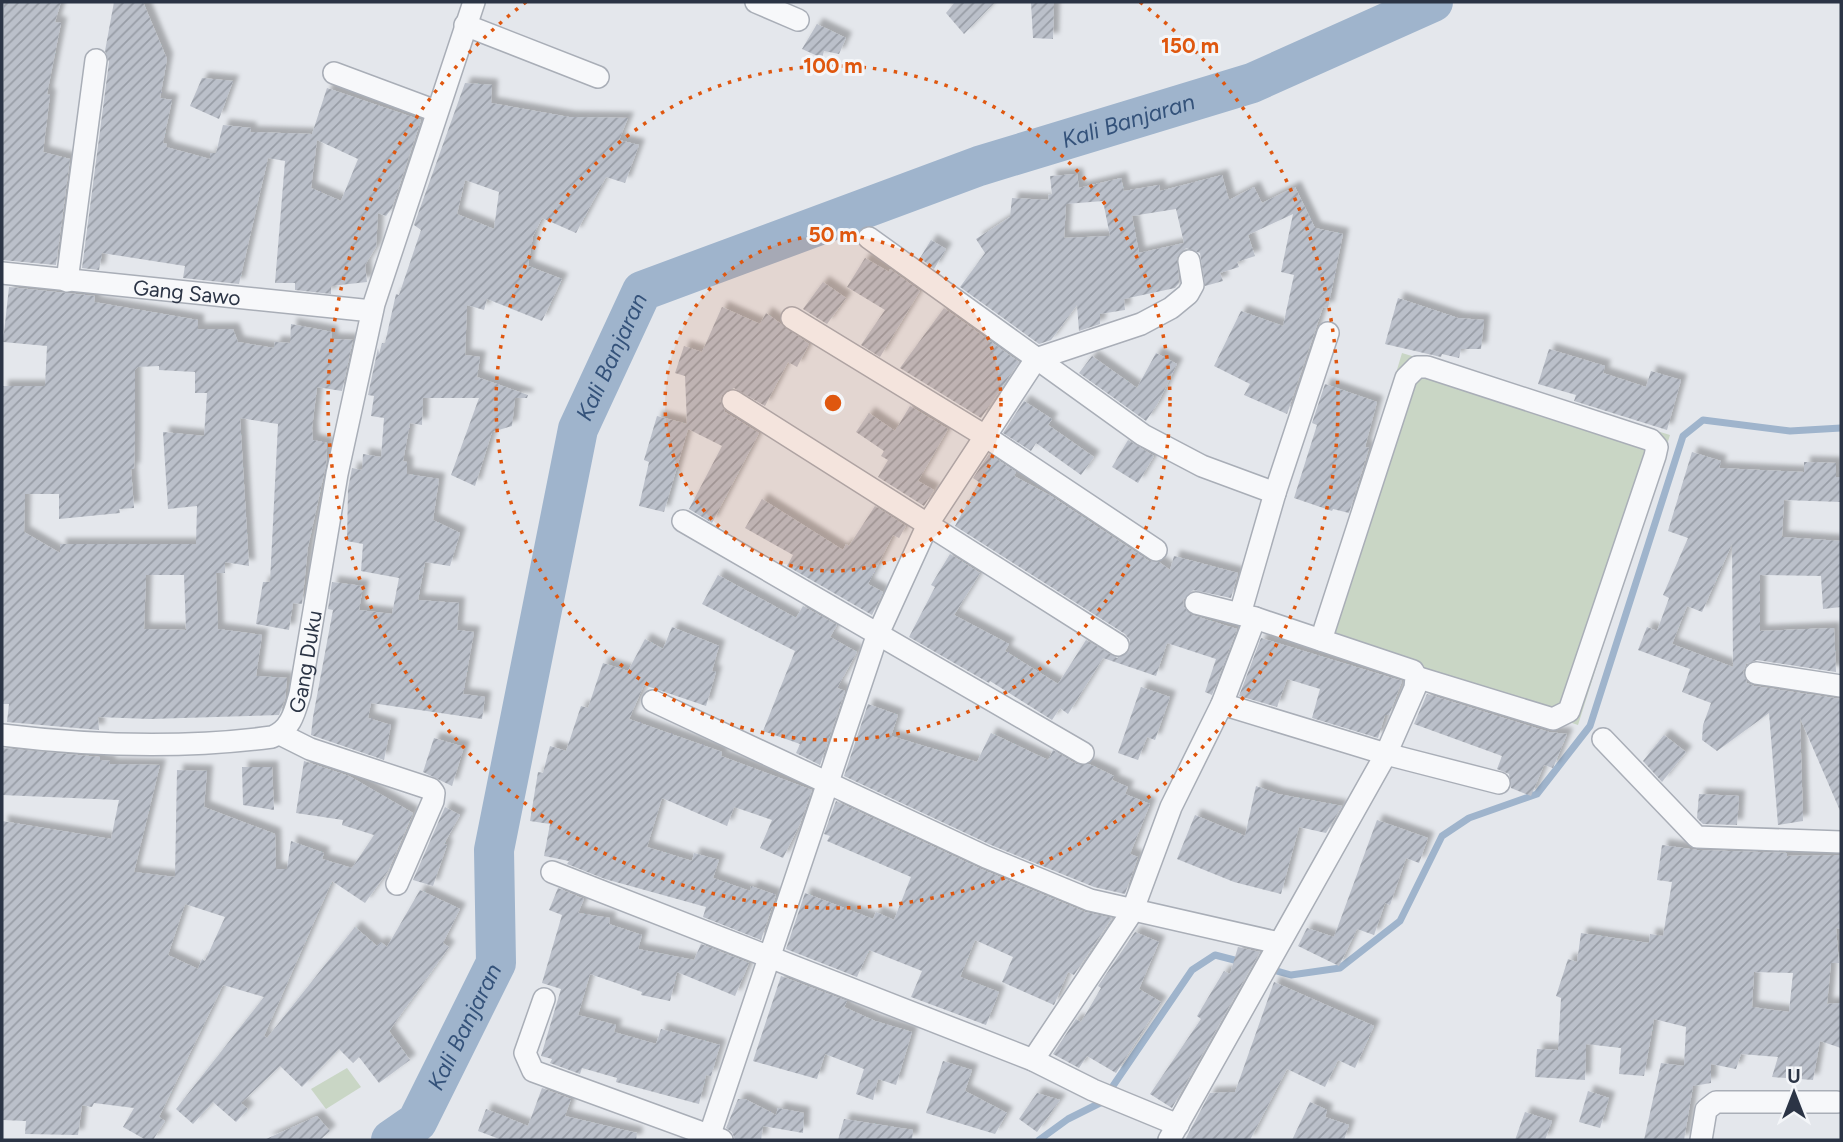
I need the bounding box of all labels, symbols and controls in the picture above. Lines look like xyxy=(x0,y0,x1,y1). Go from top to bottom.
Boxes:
text: 150 m xyxy=(1161,33,1219,58)
text: 100 m xyxy=(803,53,863,78)
water label: Kali Banjaran xyxy=(1058,87,1198,154)
text: 50 m xyxy=(808,222,858,247)
street label: Gang Sawo xyxy=(132,274,242,310)
water label: Kali Banjaran xyxy=(570,288,653,425)
centre of rings xyxy=(821,391,845,415)
street label: Gang Duku xyxy=(283,608,326,716)
water label: Kali Banjaran xyxy=(421,959,508,1095)
north arrow xyxy=(1759,1058,1829,1128)
text: U xyxy=(1787,1065,1801,1088)

